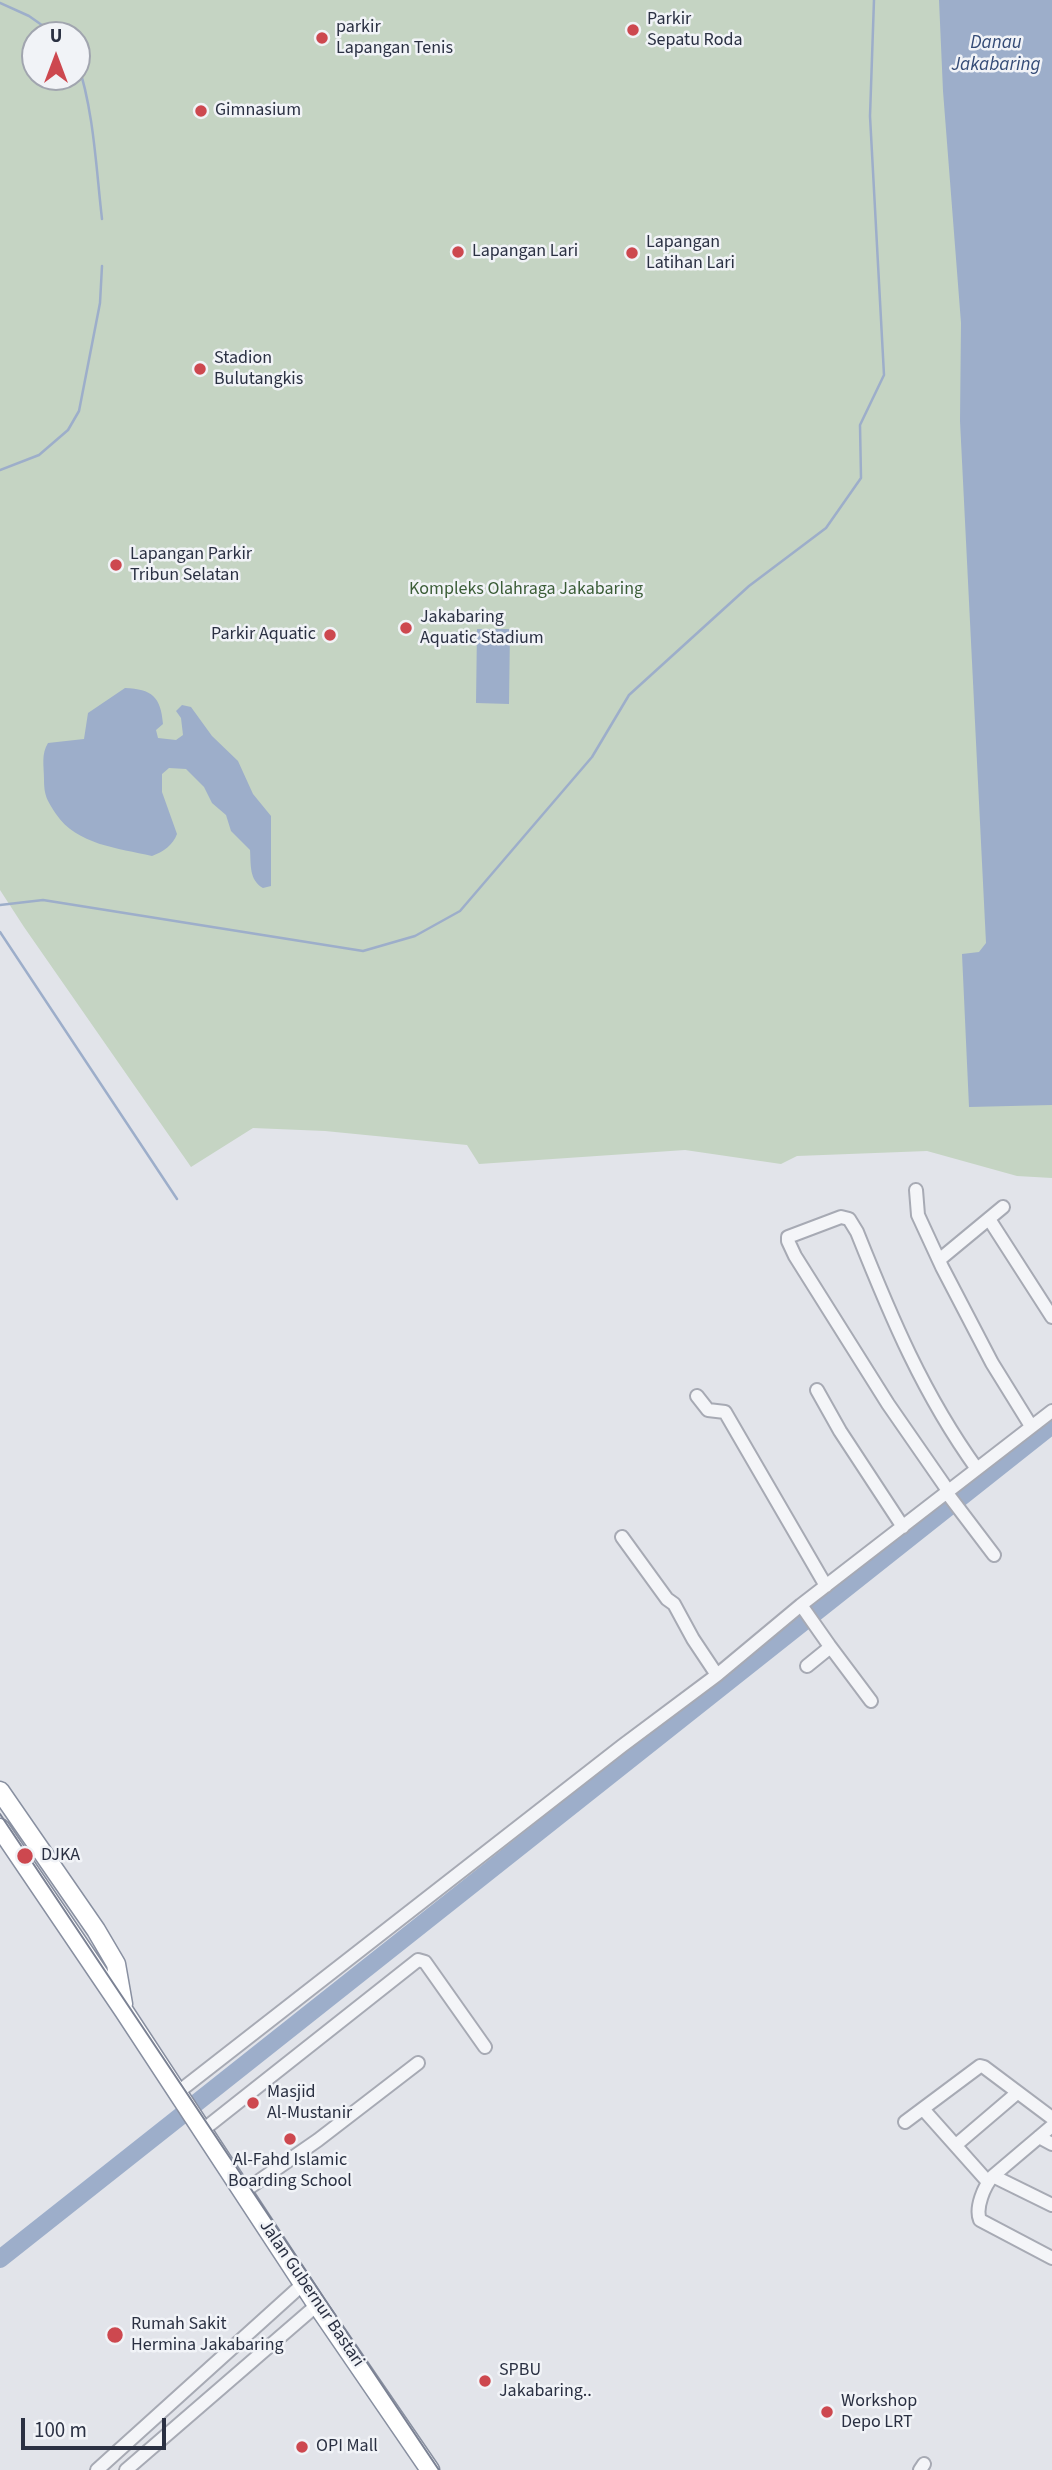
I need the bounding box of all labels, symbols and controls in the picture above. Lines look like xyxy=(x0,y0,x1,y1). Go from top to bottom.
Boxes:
place label: Parkir Sepatu Roda xyxy=(647,9,742,52)
place label: parkir Lapangan Tenis xyxy=(336,17,453,60)
north arrow xyxy=(21,21,91,91)
marker: Parkir Sepatu Roda xyxy=(625,22,641,38)
text: U xyxy=(50,23,62,50)
marker: parkir Lapangan Tenis xyxy=(314,30,330,46)
water label: Danau Jakabaring xyxy=(951,33,1041,77)
place label: Gimnasium xyxy=(215,100,301,122)
marker: Gimnasium xyxy=(193,103,209,119)
place label: Lapangan Latihan Lari xyxy=(646,232,735,274)
place label: Lapangan Lari xyxy=(472,241,578,263)
marker: Lapangan Lari xyxy=(450,244,466,260)
marker: Lapangan Latihan Lari xyxy=(624,245,640,261)
place label: Stadion Bulutangkis xyxy=(214,348,303,390)
marker: Stadion Bulutangkis xyxy=(192,361,208,377)
place label: Lapangan Parkir Tribun Selatan xyxy=(130,544,252,586)
marker: Lapangan Parkir Tribun Selatan xyxy=(108,557,124,573)
park label: Kompleks Olahraga Jakabaring xyxy=(409,579,643,601)
place label: Jakabaring Aquatic Stadium xyxy=(420,607,544,650)
marker: Jakabaring Aquatic Stadium xyxy=(398,620,414,636)
place label: Parkir Aquatic xyxy=(211,624,316,646)
marker: Parkir Aquatic xyxy=(322,627,338,643)
place label: DJKA xyxy=(41,1845,80,1867)
marker: DJKA xyxy=(15,1846,35,1866)
place label: Masjid Al-Mustanir xyxy=(267,2082,352,2124)
marker: Masjid Al-Mustanir xyxy=(245,2095,261,2111)
marker: Al-Fahd Islamic Boarding School xyxy=(282,2131,298,2147)
place label: Al-Fahd Islamic Boarding School xyxy=(228,2150,352,2192)
street label: Jalan Gubernur Bastari xyxy=(254,2216,368,2372)
place label: Rumah Sakit Hermina Jakabaring xyxy=(131,2314,284,2356)
marker: Rumah Sakit Hermina Jakabaring xyxy=(105,2325,125,2345)
place label: SPBU Jakabaring.. xyxy=(499,2360,592,2402)
marker: SPBU Jakabaring.. xyxy=(477,2373,493,2389)
place label: Workshop Depo LRT xyxy=(841,2391,917,2434)
scale bar xyxy=(24,2404,170,2448)
marker: Workshop Depo LRT xyxy=(819,2404,835,2420)
text: 100 m xyxy=(34,2415,87,2445)
place label: OPI Mall xyxy=(316,2436,378,2458)
marker: OPI Mall xyxy=(294,2439,310,2455)

